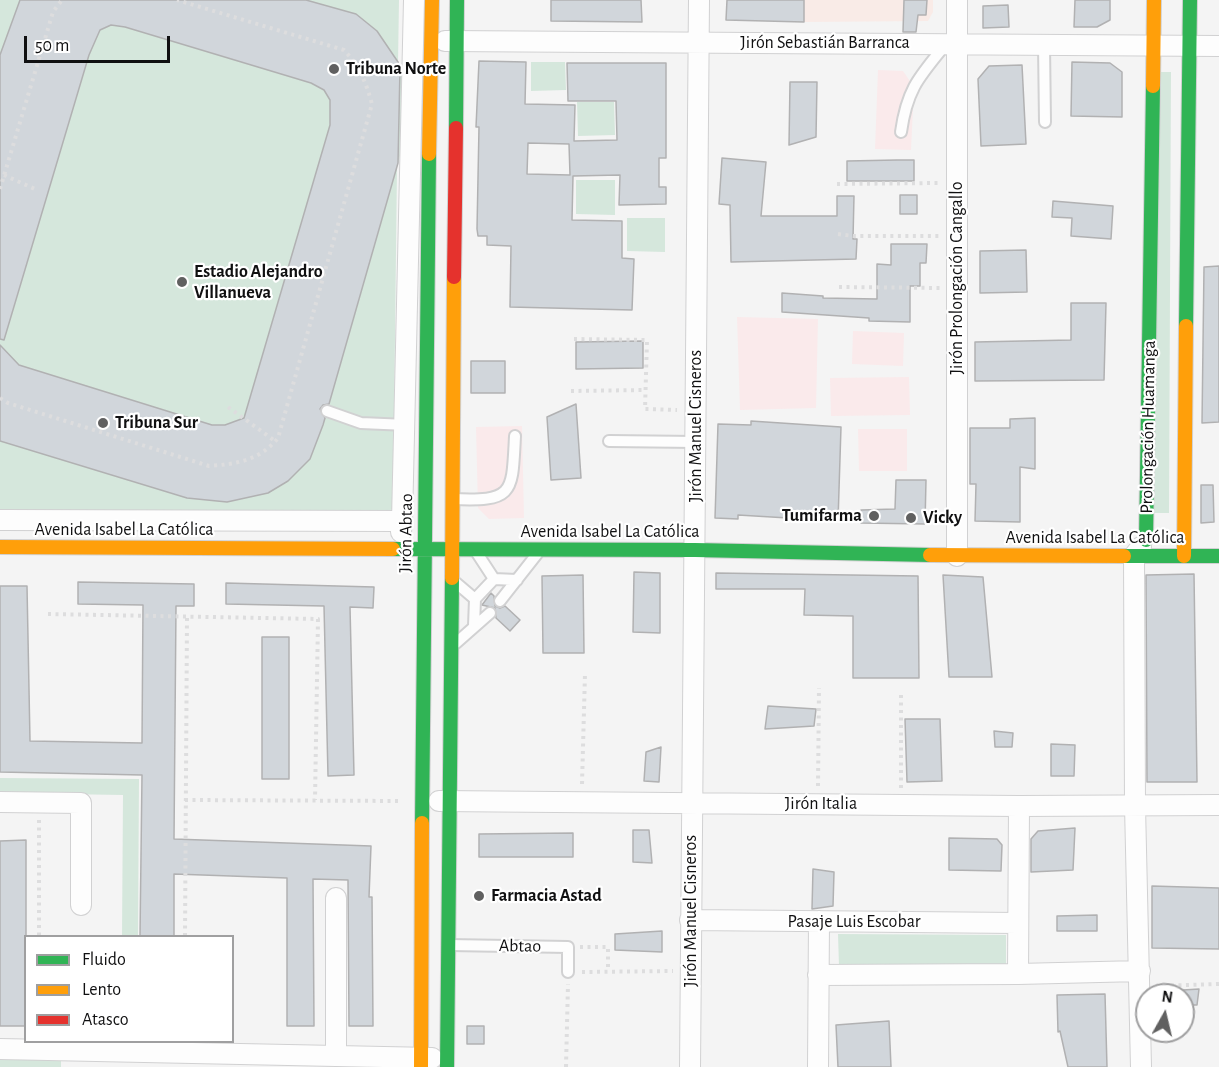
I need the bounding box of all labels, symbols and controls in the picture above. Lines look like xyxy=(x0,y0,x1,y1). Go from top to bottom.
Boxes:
scale bar xyxy=(27,24,172,62)
street label: Jirón Sebastián Barranca xyxy=(740,32,910,54)
text: 50 m xyxy=(35,37,69,55)
place label: Tribuna Norte xyxy=(346,58,446,80)
marker: Tribuna Norte xyxy=(327,62,341,76)
street label: Jirón Prolongación Cangallo xyxy=(946,181,968,375)
place label: Estadio Alejandro Villanueva xyxy=(194,261,323,304)
marker: Estadio Alejandro Villanueva xyxy=(175,275,189,289)
street label: Prolongación Huamanga xyxy=(1136,340,1160,514)
street label: Jirón Manuel Cisneros xyxy=(685,350,707,502)
place label: Tribuna Sur xyxy=(115,412,198,434)
marker: Tribuna Sur xyxy=(96,416,110,430)
street label: Jirón Abtao xyxy=(395,493,417,573)
place label: Tumifarma xyxy=(782,505,862,527)
place label: Vicky xyxy=(923,507,962,529)
marker: Tumifarma xyxy=(867,509,881,523)
marker: Vicky xyxy=(904,511,918,525)
street label: Avenida Isabel La Católica xyxy=(34,519,214,541)
street label: Avenida Isabel La Católica xyxy=(520,521,700,543)
street label: Avenida Isabel La Católica xyxy=(1005,527,1185,549)
street label: Jirón Italia xyxy=(785,793,857,815)
street label: Jirón Manuel Cisneros xyxy=(680,835,702,987)
place label: Farmacia Astad xyxy=(491,885,602,907)
marker: Farmacia Astad xyxy=(472,889,486,903)
street label: Pasaje Luis Escobar xyxy=(787,911,921,933)
legend xyxy=(24,935,234,1043)
street label: Abtao xyxy=(499,935,541,957)
text: Fluido xyxy=(82,951,126,969)
text: Lento xyxy=(82,981,121,999)
north arrow xyxy=(1135,983,1195,1043)
text: N xyxy=(1161,988,1174,1006)
text: Atasco xyxy=(82,1011,129,1029)

